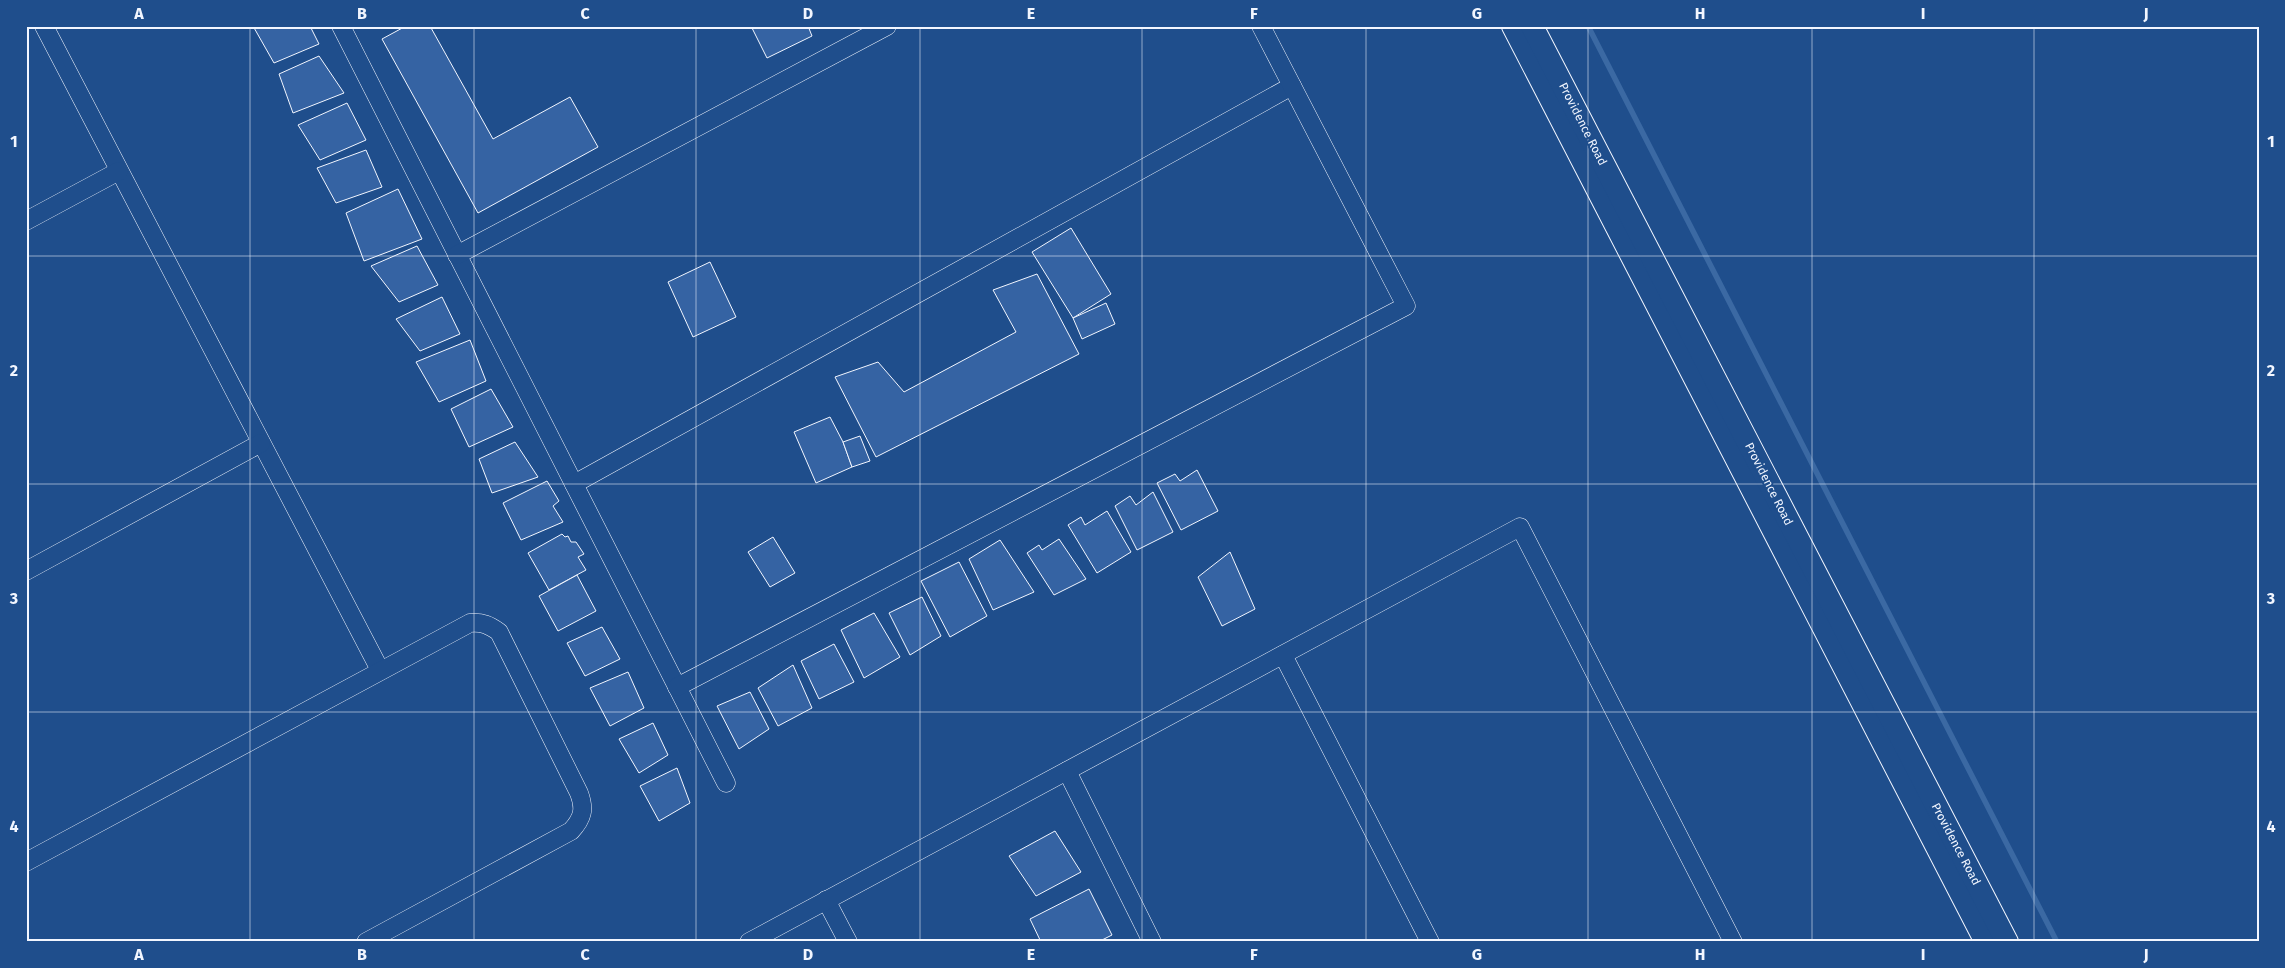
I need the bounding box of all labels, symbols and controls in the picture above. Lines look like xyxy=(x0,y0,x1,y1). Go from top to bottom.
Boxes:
text: A xyxy=(133,4,144,23)
text: B xyxy=(357,4,367,23)
text: C xyxy=(580,4,590,23)
text: D xyxy=(803,4,813,23)
text: E xyxy=(1027,4,1035,23)
text: F xyxy=(1250,4,1258,23)
text: G xyxy=(1472,4,1482,23)
text: H xyxy=(1695,4,1705,23)
text: I xyxy=(1921,4,1925,23)
text: J xyxy=(2142,4,2149,23)
street label: Providence Road xyxy=(1556,80,1610,168)
text: 1 xyxy=(10,132,18,151)
text: 1 xyxy=(2267,132,2275,151)
text: 2 xyxy=(10,361,18,380)
text: 2 xyxy=(2267,361,2275,380)
street label: Providence Road xyxy=(1742,440,1796,528)
text: 3 xyxy=(9,589,18,608)
text: 3 xyxy=(2266,589,2275,608)
street label: Providence Road xyxy=(1928,801,1984,887)
text: 4 xyxy=(9,817,19,836)
text: 4 xyxy=(2266,817,2276,836)
text: A xyxy=(133,945,144,964)
text: B xyxy=(357,945,367,964)
text: C xyxy=(580,945,590,964)
text: D xyxy=(803,945,813,964)
text: E xyxy=(1027,945,1035,964)
text: F xyxy=(1250,945,1258,964)
text: G xyxy=(1472,945,1482,964)
text: H xyxy=(1695,945,1705,964)
text: I xyxy=(1921,945,1925,964)
text: J xyxy=(2142,945,2149,964)

